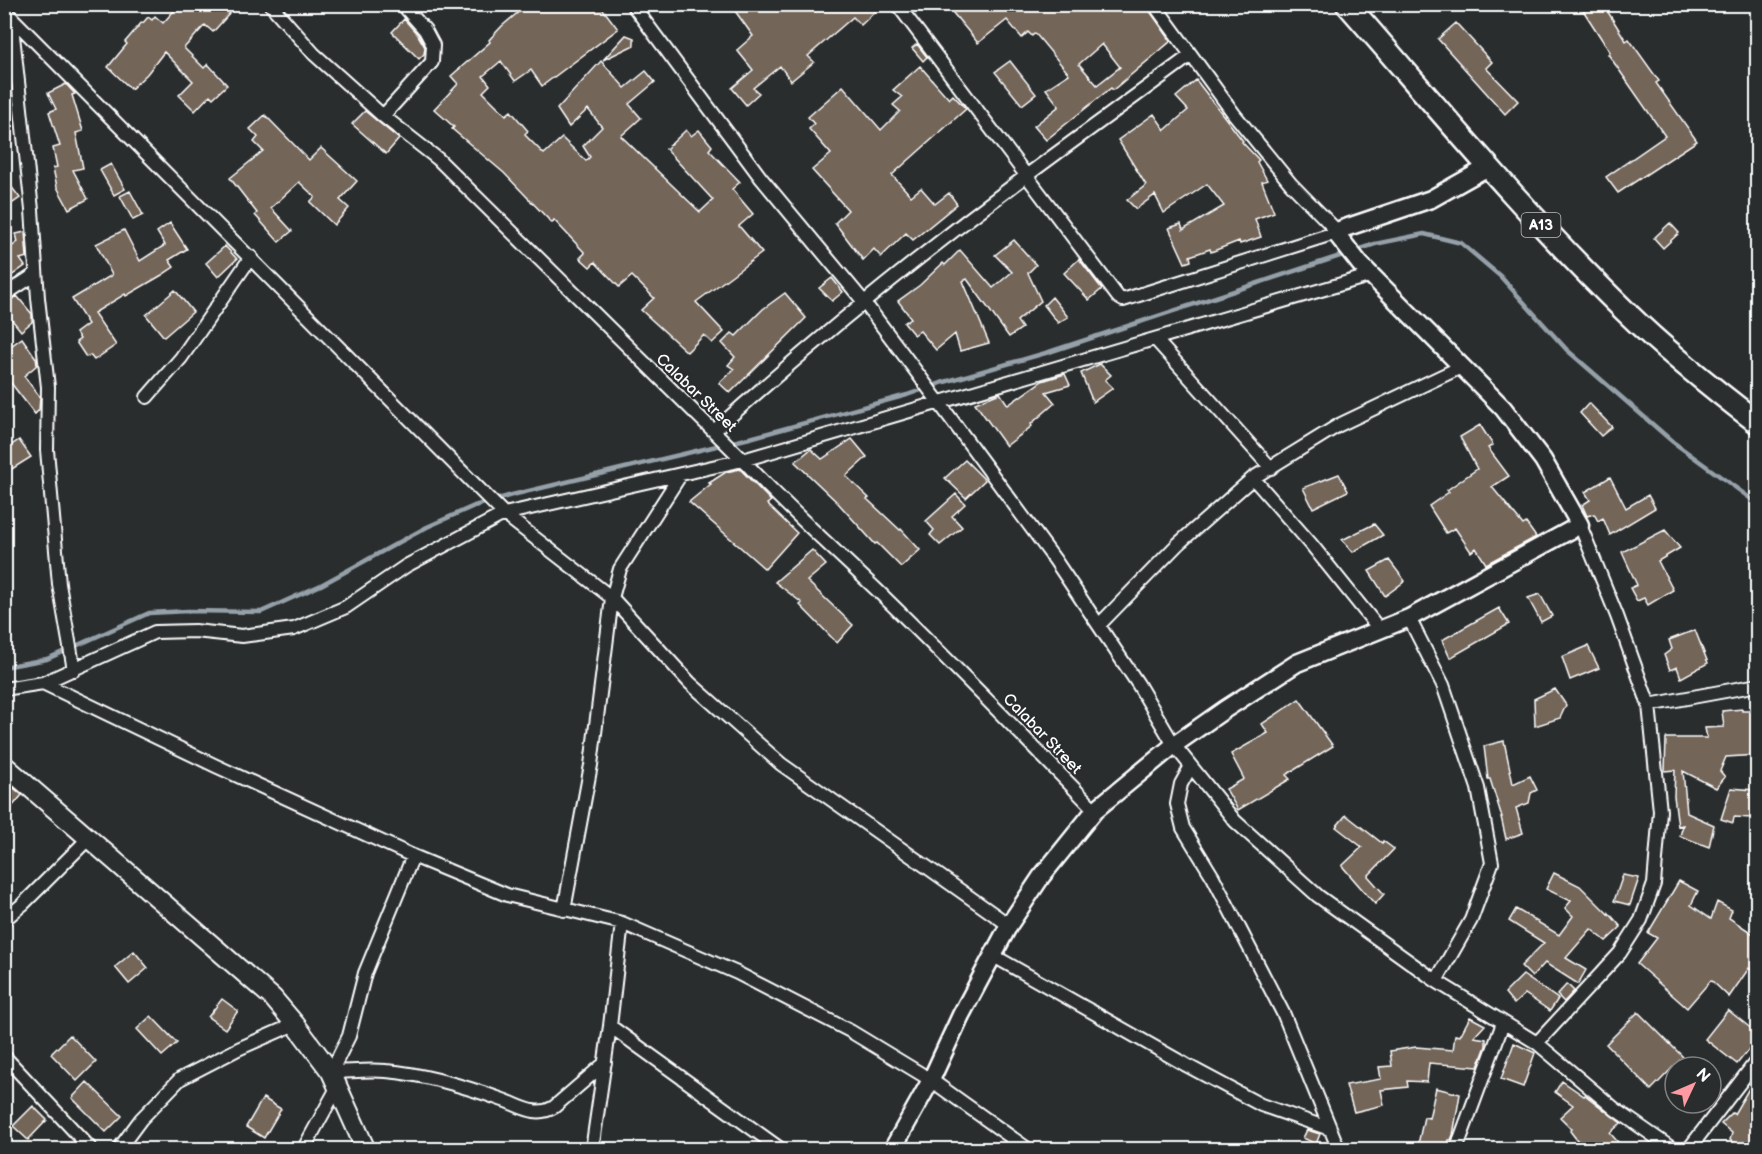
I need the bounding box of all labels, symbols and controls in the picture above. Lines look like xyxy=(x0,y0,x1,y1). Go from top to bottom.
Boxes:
road number: A13 xyxy=(1522,213,1560,237)
street label: Calabar Street xyxy=(652,350,740,436)
street label: Calabar Street xyxy=(999,690,1085,778)
north arrow xyxy=(1663,1055,1723,1115)
text: N xyxy=(1692,1065,1714,1087)

